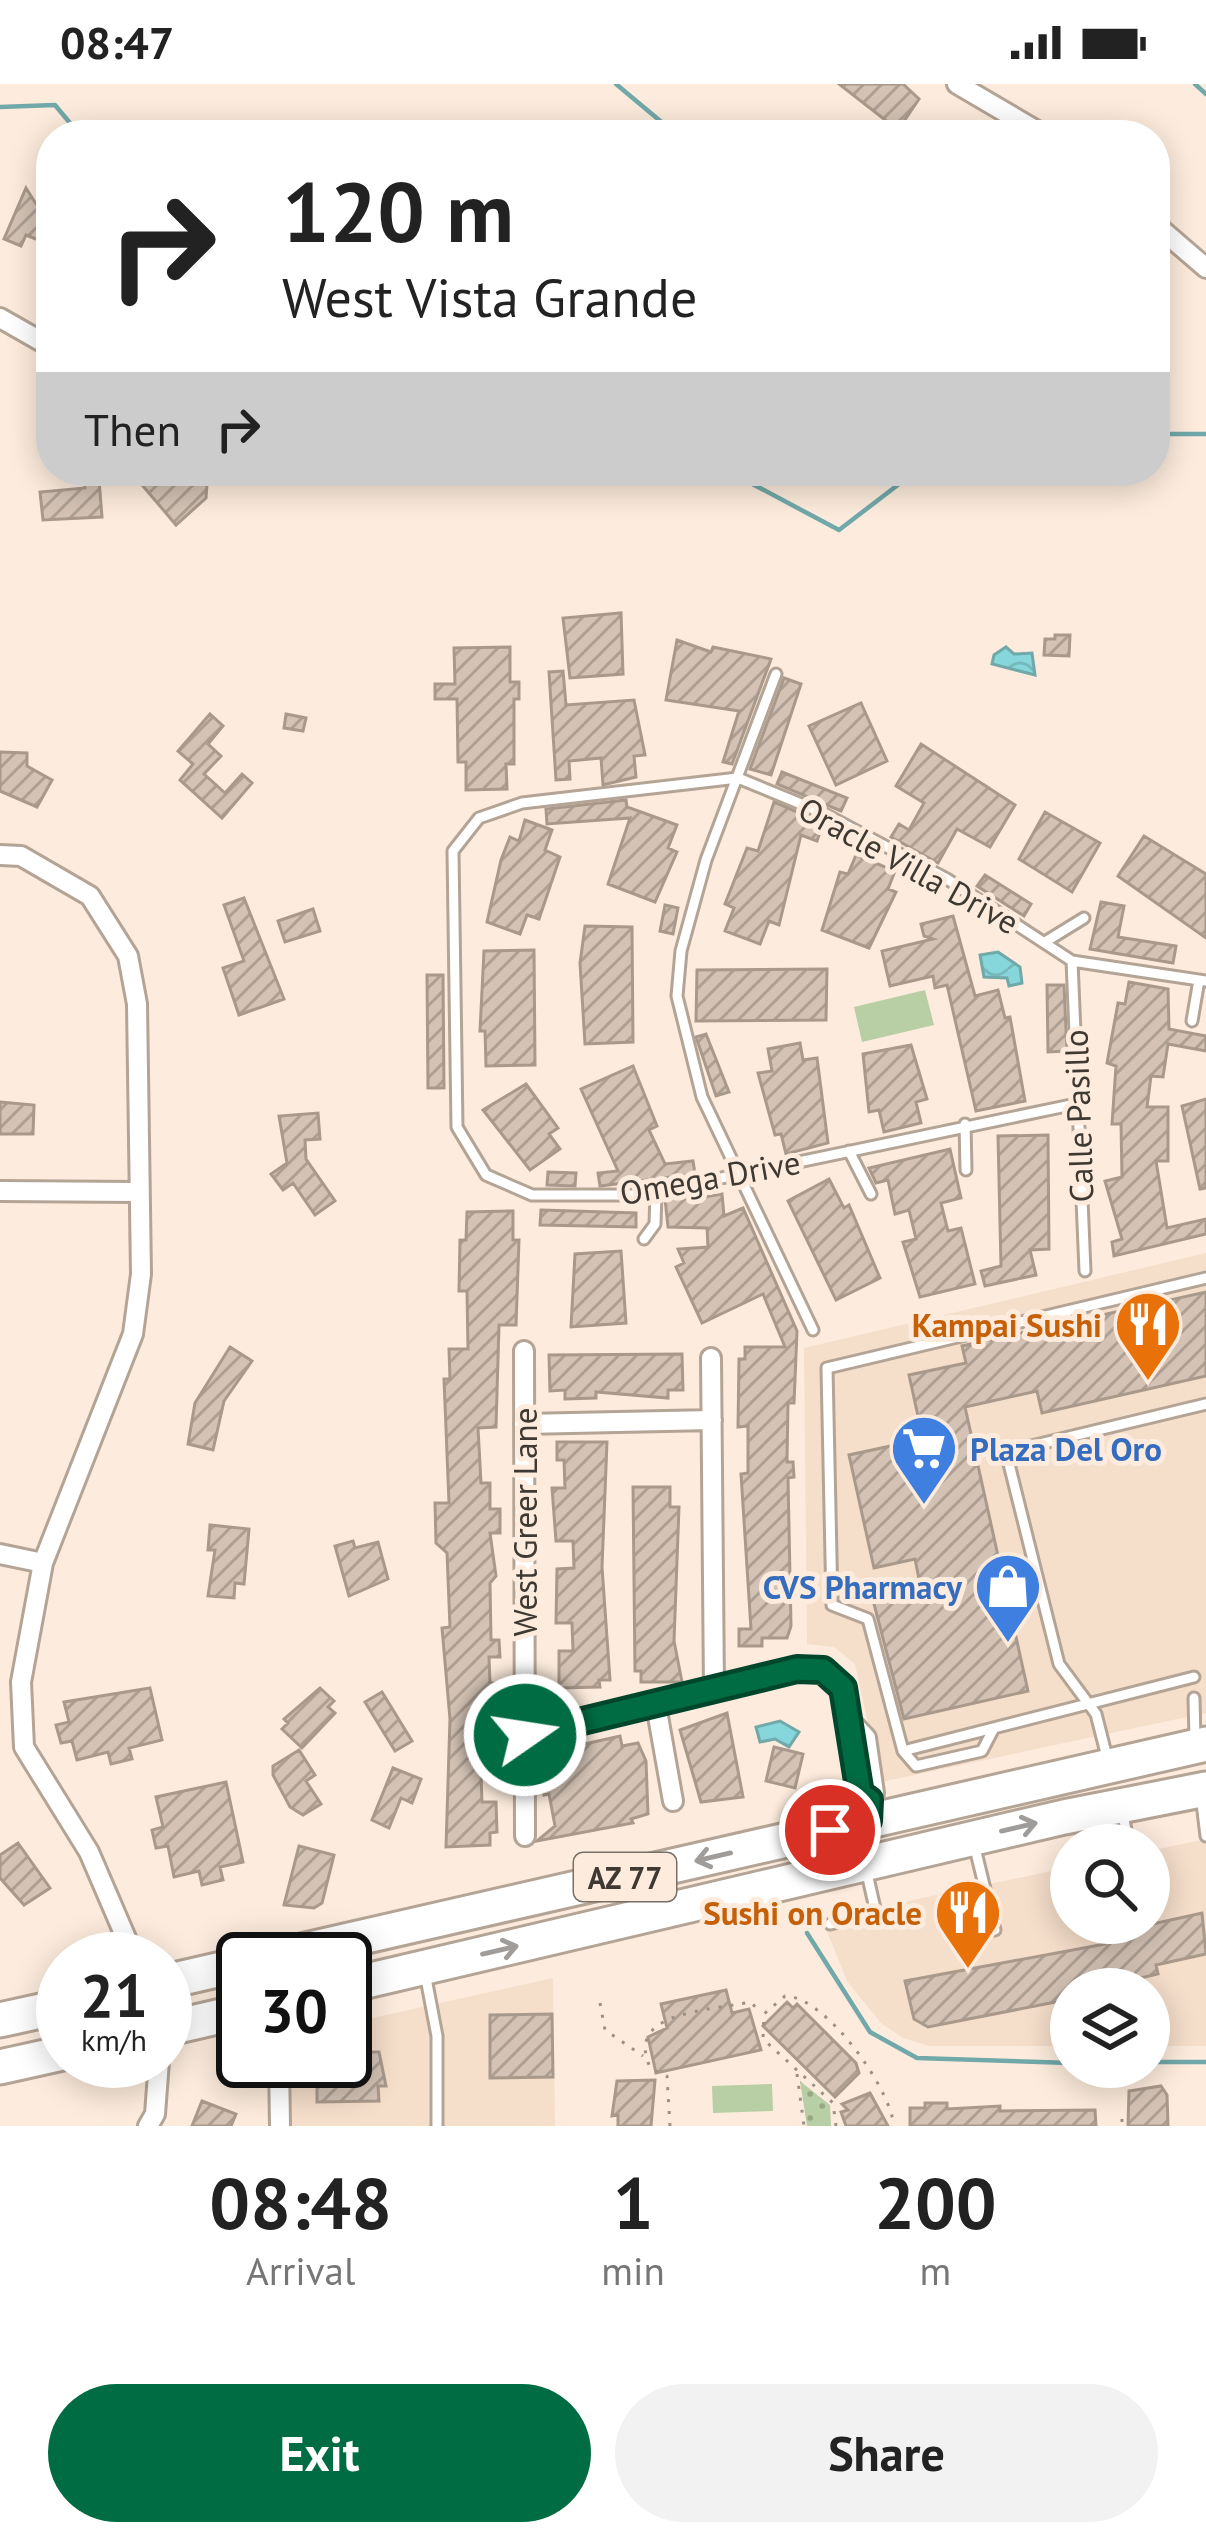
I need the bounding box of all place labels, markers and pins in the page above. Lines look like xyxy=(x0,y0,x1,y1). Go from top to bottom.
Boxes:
restaurant icon: Kampai Sushi xyxy=(1113,1289,1183,1383)
place label: Kampai Sushi xyxy=(912,1303,1102,1346)
supermarket icon: Plaza Del Oro xyxy=(889,1413,959,1507)
place label: Plaza Del Oro xyxy=(970,1427,1162,1470)
shop icon: CVS Pharmacy xyxy=(973,1551,1043,1645)
place label: CVS Pharmacy xyxy=(763,1565,963,1608)
pin xyxy=(779,1779,881,1881)
restaurant icon: Sushi on Oracle xyxy=(933,1877,1003,1971)
place label: Sushi on Oracle xyxy=(703,1891,922,1934)

